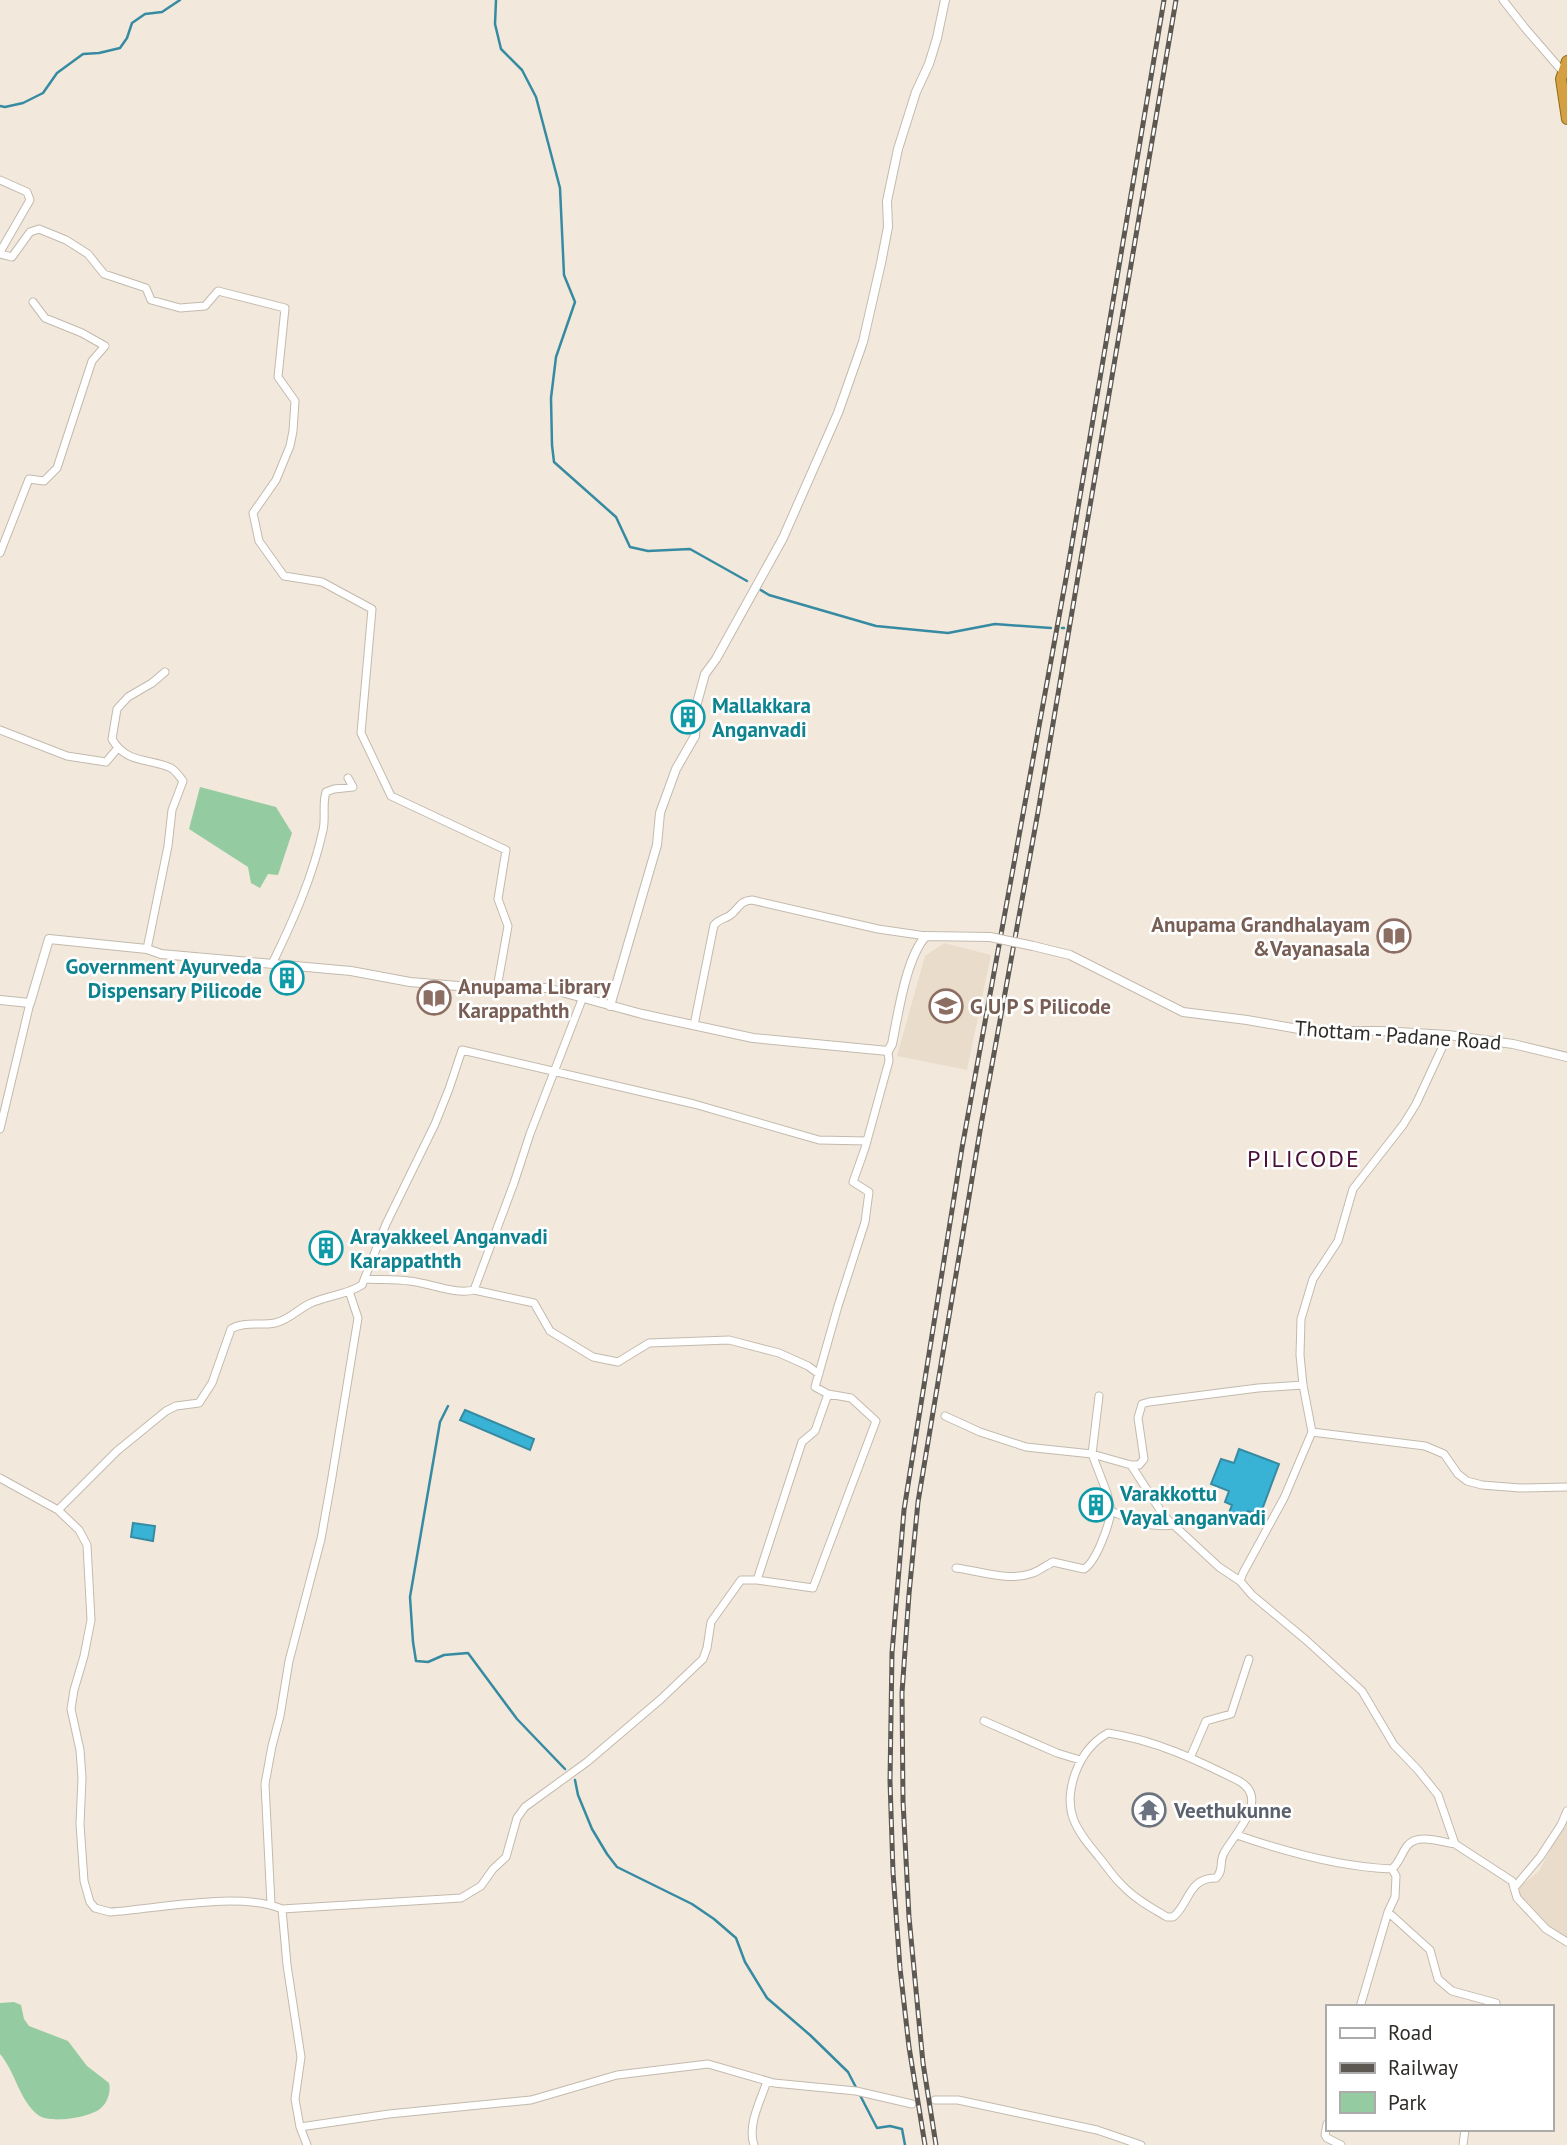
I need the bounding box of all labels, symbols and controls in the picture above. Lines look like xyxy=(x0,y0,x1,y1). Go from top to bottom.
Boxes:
place label: Mallakkara Anganvadi xyxy=(712,692,811,743)
building icon: Mallakkara Anganvadi xyxy=(669,698,707,736)
place label: Anupama Grandhalayam &Vayanasala xyxy=(1151,911,1370,962)
library icon: Anupama Grandhalayam &Vayanasala xyxy=(1375,917,1413,955)
place label: Government Ayurveda Dispensary Pilicode xyxy=(65,953,262,1004)
building icon: Government Ayurveda Dispensary Pilicode xyxy=(268,959,306,997)
place label: Anupama Library Karappathth xyxy=(458,973,612,1024)
library icon: Anupama Library Karappathth xyxy=(415,979,453,1017)
school or university icon: G U P S Pilicode xyxy=(927,987,965,1025)
place label: G U P S Pilicode xyxy=(970,993,1111,1020)
street label: Thottam - Padane Road xyxy=(1294,1014,1502,1056)
district label: PILICODE xyxy=(1247,1143,1361,1174)
place label: Arayakkeel Anganvadi Karappathth xyxy=(350,1223,548,1274)
building icon: Arayakkeel Anganvadi Karappathth xyxy=(307,1229,345,1267)
place label: Varakkottu Vayal anganvadi xyxy=(1119,1480,1266,1531)
building icon: Varakkottu Vayal anganvadi xyxy=(1077,1486,1115,1524)
temple icon: Veethukunne xyxy=(1130,1791,1168,1829)
place label: Veethukunne xyxy=(1173,1797,1292,1824)
legend xyxy=(1326,2005,1553,2131)
text: Road xyxy=(1388,2019,1432,2046)
text: Railway xyxy=(1388,2054,1458,2081)
text: Park xyxy=(1388,2089,1427,2116)

